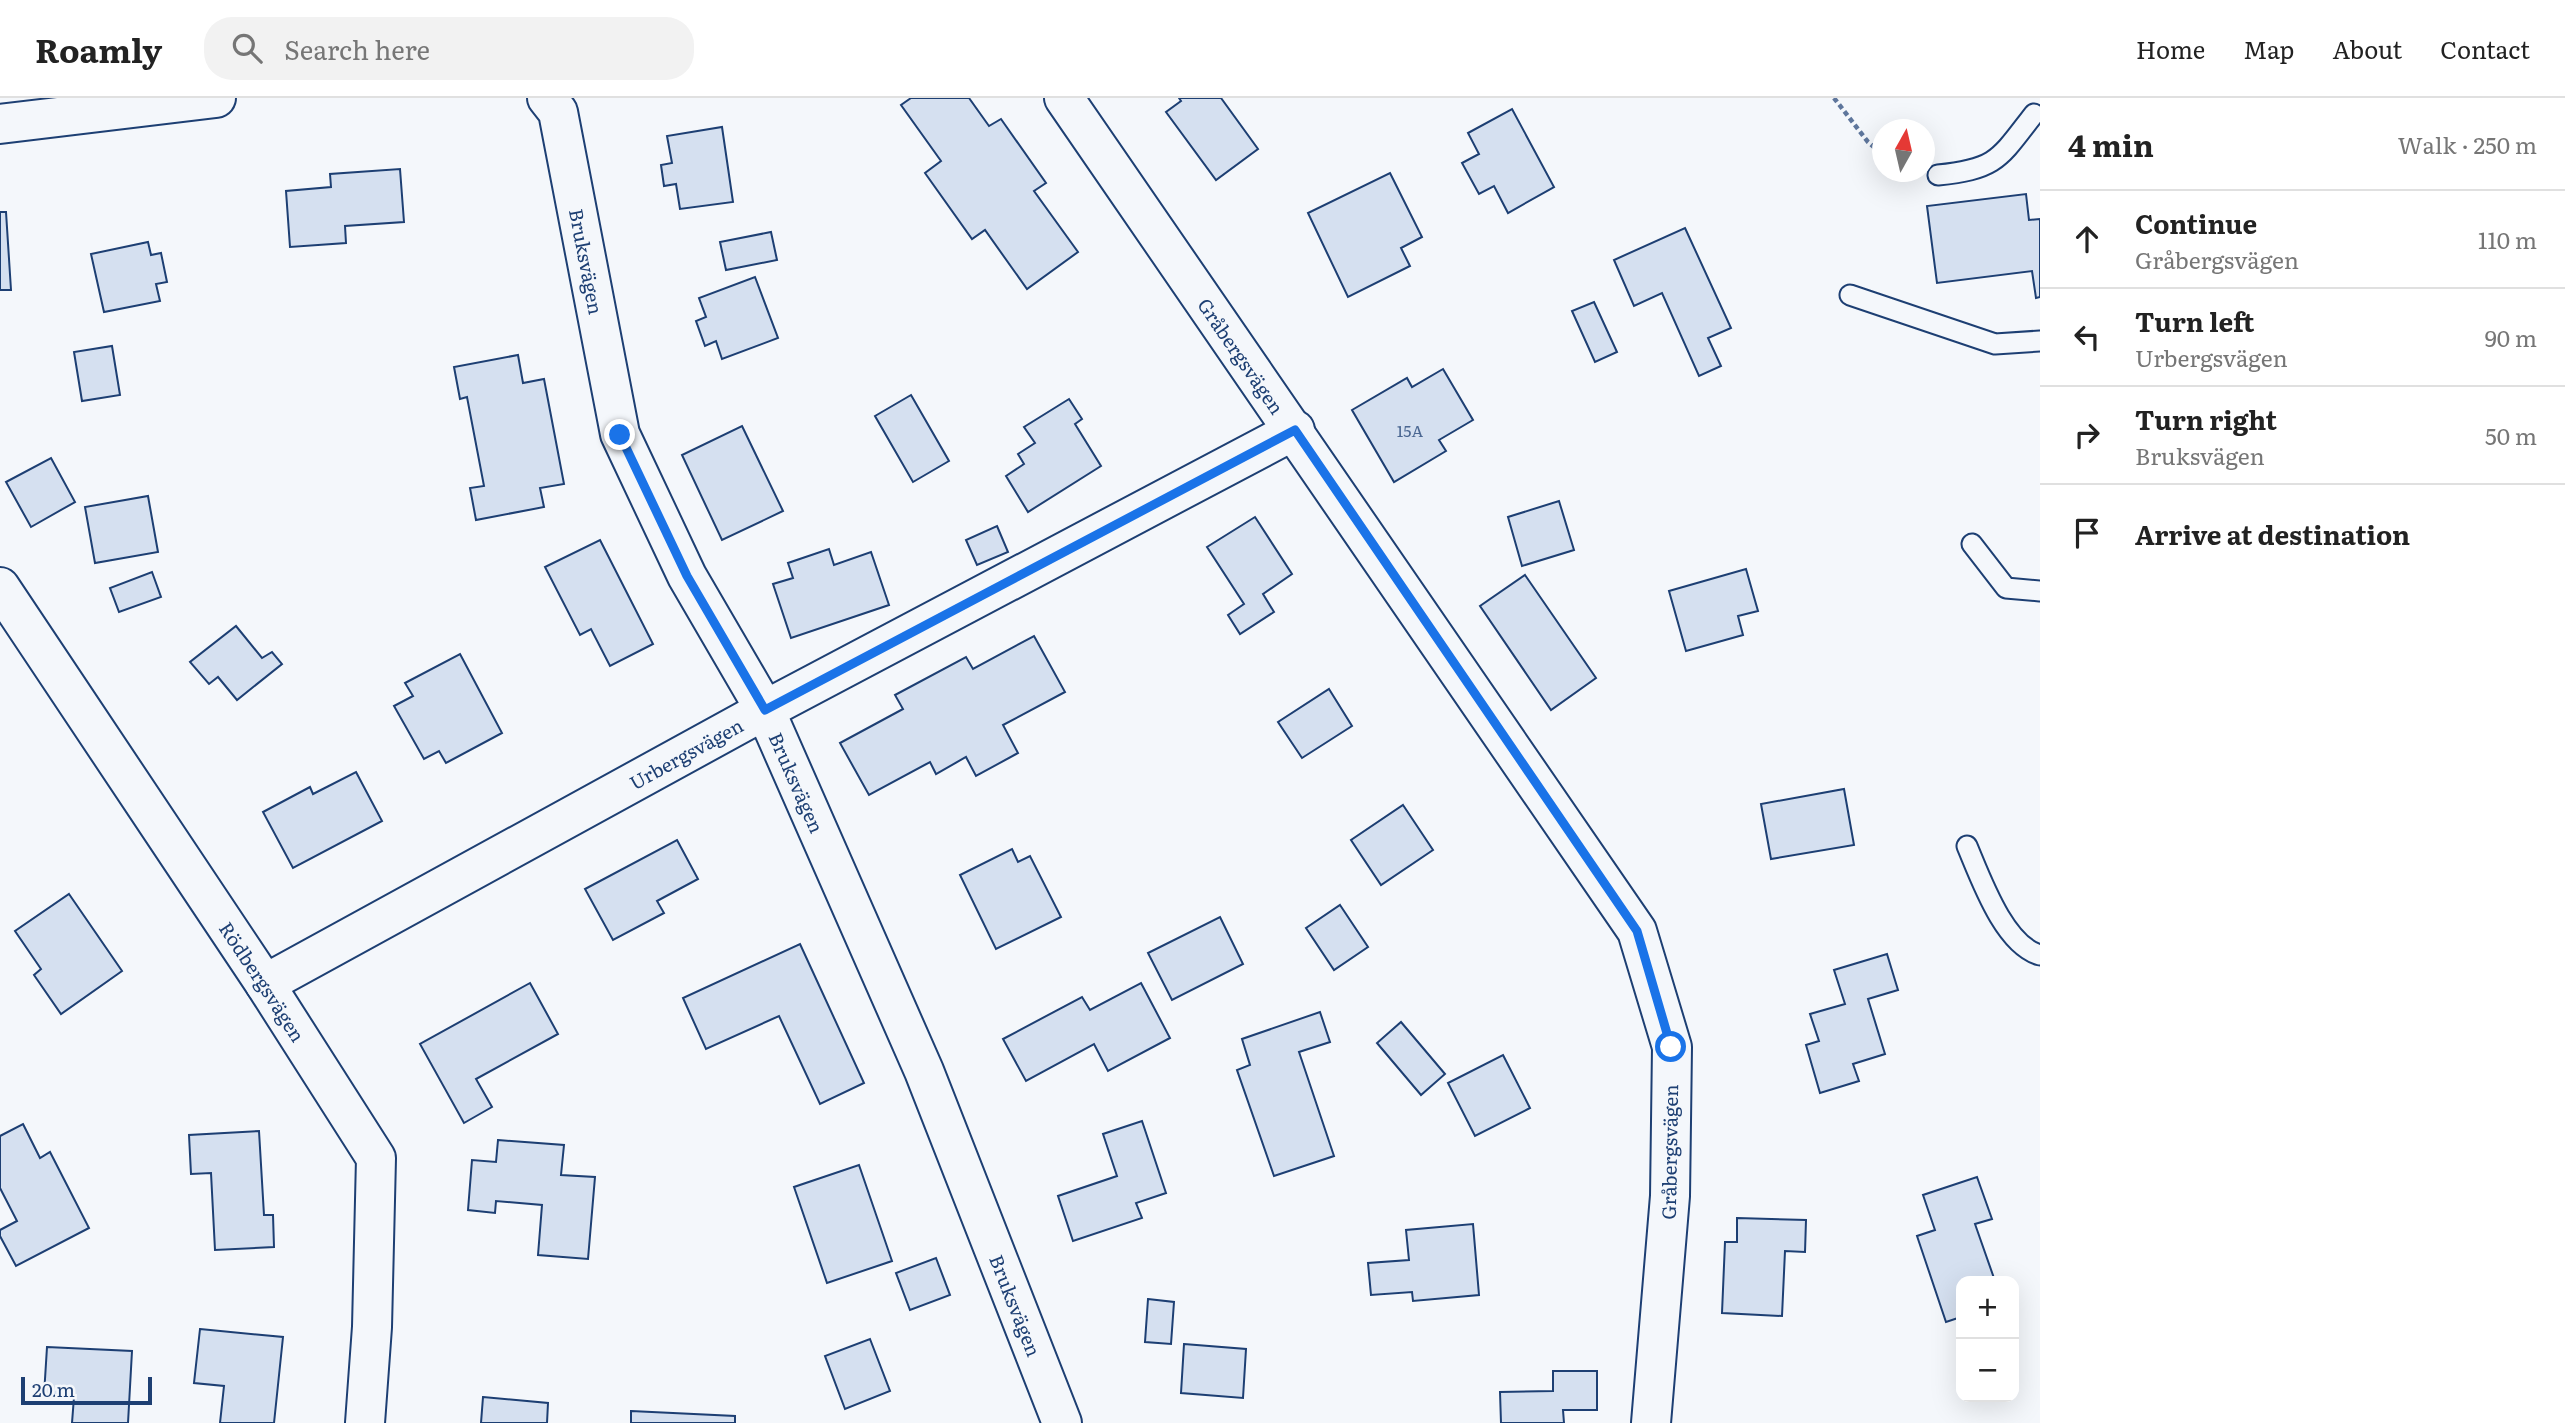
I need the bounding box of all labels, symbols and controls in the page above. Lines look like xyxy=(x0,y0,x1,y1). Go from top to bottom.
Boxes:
search box xyxy=(204,17,694,80)
text: Roamly xyxy=(35,24,162,73)
icon: search xyxy=(228,29,266,67)
text: Search here xyxy=(284,29,430,68)
text: Home xyxy=(2136,31,2205,66)
text: Map xyxy=(2243,31,2294,66)
text: About xyxy=(2332,31,2402,66)
text: Contact xyxy=(2440,31,2530,66)
north arrow xyxy=(1872,119,1935,182)
text: 4 min xyxy=(2068,122,2154,166)
text: Walk · 250 m xyxy=(2398,127,2537,161)
text: Continue xyxy=(2135,203,2257,242)
street label: Bruksvägen xyxy=(563,206,611,317)
icon: ahead xyxy=(2068,220,2106,258)
text: 110 m xyxy=(2478,222,2537,256)
text: Gråbergsvägen xyxy=(2135,242,2299,276)
street label: Gråbergsvägen xyxy=(1191,292,1291,420)
text: Turn left xyxy=(2135,301,2254,340)
icon: left xyxy=(2068,318,2106,356)
text: 90 m xyxy=(2485,320,2537,354)
text: Urbergsvägen xyxy=(2135,340,2288,374)
text: Turn right xyxy=(2135,399,2277,438)
icon: right xyxy=(2068,416,2106,454)
house number: 15A xyxy=(1397,418,1423,442)
text: 50 m xyxy=(2485,418,2537,452)
route end xyxy=(604,419,635,450)
text: Bruksvägen xyxy=(2135,438,2265,472)
icon: arrive xyxy=(2068,514,2106,552)
text: Arrive at destination xyxy=(2135,514,2410,553)
street label: Urbergsvägen xyxy=(624,711,748,796)
street label: Bruksvägen xyxy=(762,728,831,837)
street label: Rödbergsvägen xyxy=(213,916,312,1047)
route start xyxy=(1655,1031,1686,1062)
street label: Gråbergsvägen xyxy=(1654,1084,1684,1220)
street label: Bruksvägen xyxy=(983,1250,1049,1360)
map controls xyxy=(1956,1276,2019,1402)
button: + xyxy=(1956,1276,2019,1339)
button: − xyxy=(1956,1339,2019,1402)
scale bar xyxy=(21,1374,152,1406)
text: 20 m xyxy=(32,1375,75,1403)

